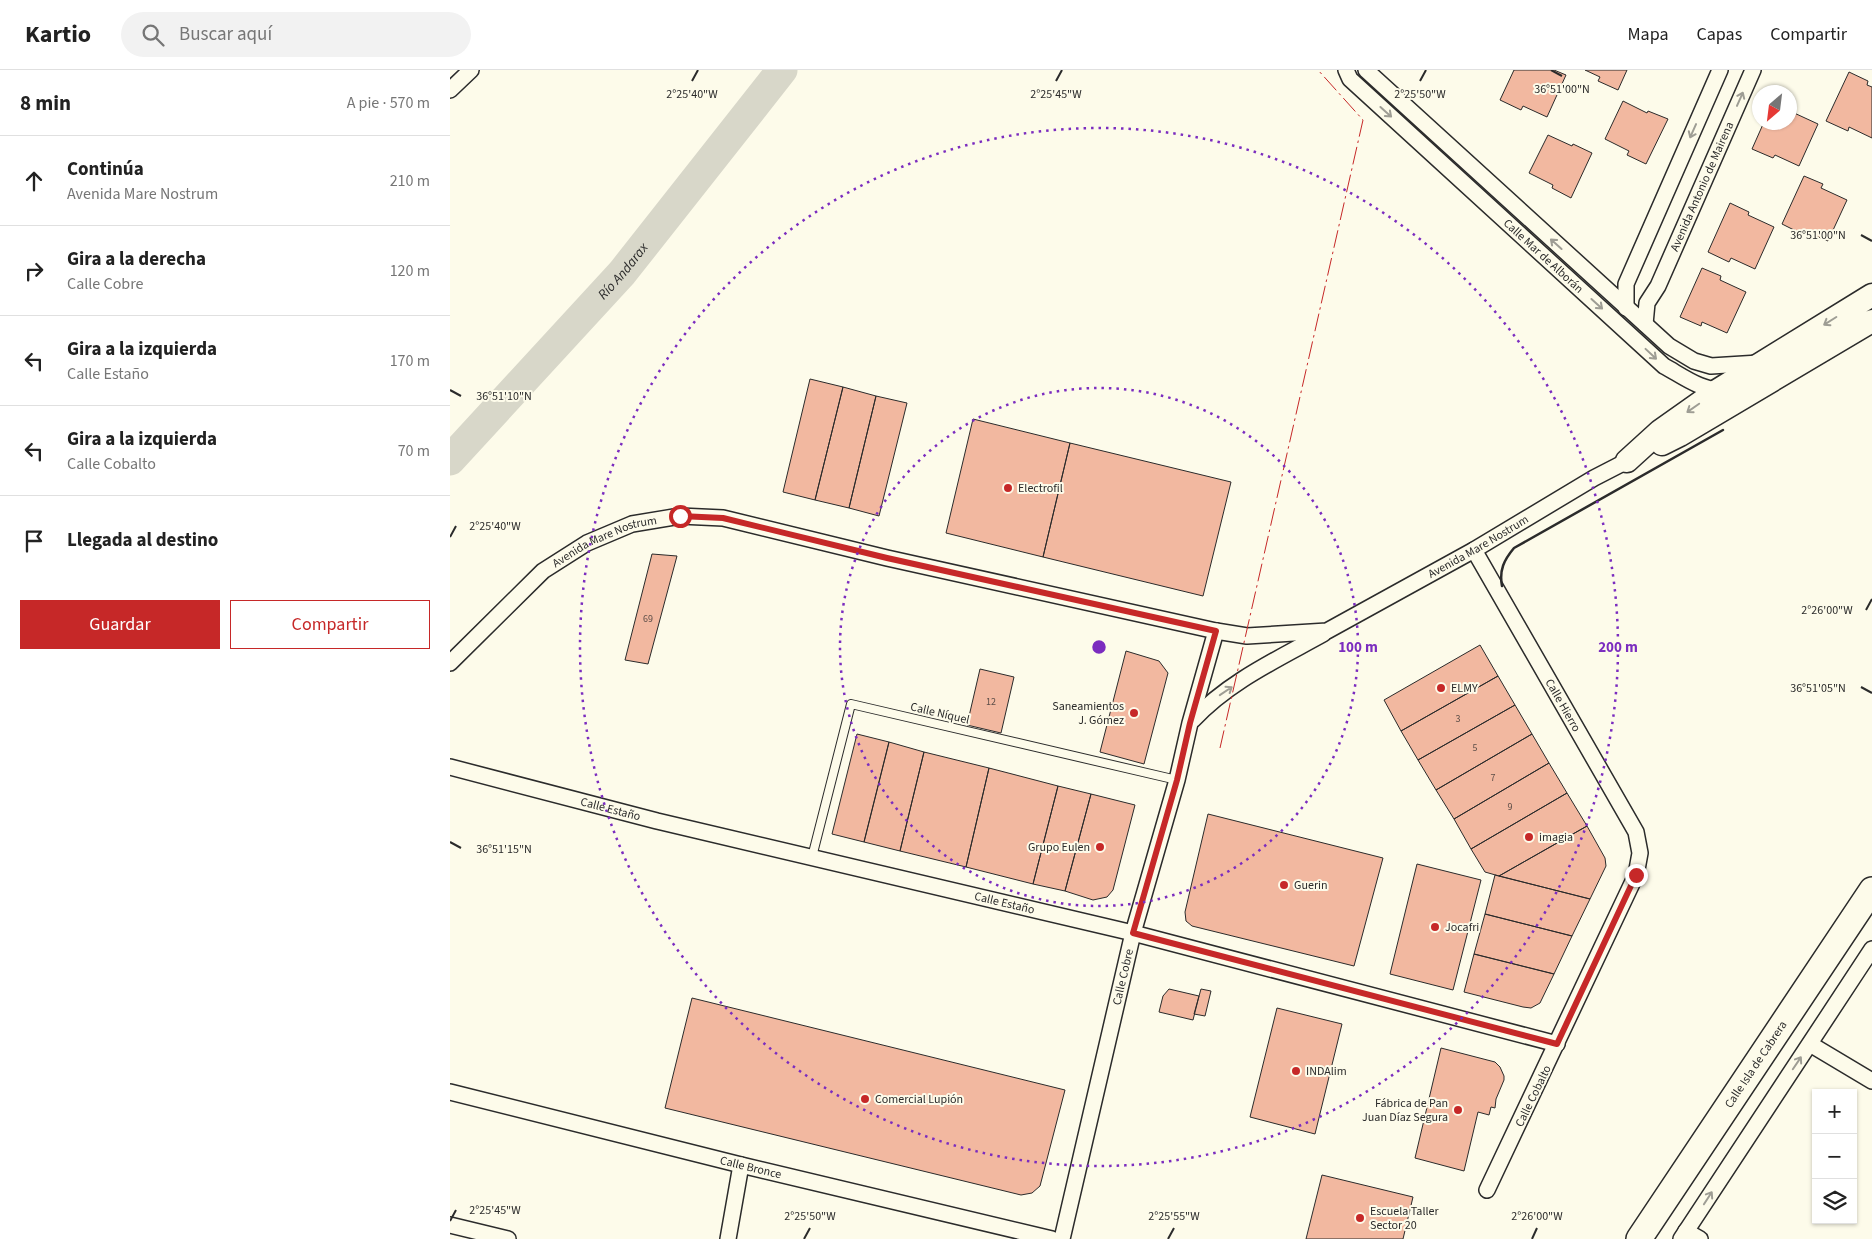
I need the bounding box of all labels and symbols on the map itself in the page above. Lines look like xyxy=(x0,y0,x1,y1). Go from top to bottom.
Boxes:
text: 36°51'00"N xyxy=(1534,81,1590,98)
north arrow xyxy=(1752,85,1797,130)
text: 2°25'40"W xyxy=(666,86,718,103)
text: 2°25'45"W xyxy=(1030,86,1082,103)
text: 2°25'50"W xyxy=(1394,86,1446,103)
one-way arrow xyxy=(1735,92,1745,107)
one-way arrow xyxy=(1379,106,1392,118)
street label: Avenida Antonio de Mairena xyxy=(1666,119,1738,254)
one-way arrow xyxy=(1688,123,1698,138)
street label: Calle Mar de Alborán xyxy=(1499,215,1587,297)
text: 36°51'00"N xyxy=(1790,227,1846,244)
water label: Río Andarax xyxy=(593,238,654,304)
one-way arrow xyxy=(1550,238,1563,250)
one-way arrow xyxy=(1590,298,1603,309)
one-way arrow xyxy=(1824,316,1838,326)
one-way arrow xyxy=(1644,348,1657,359)
text: 36°51'10"N xyxy=(476,388,532,405)
one-way arrow xyxy=(1686,403,1700,413)
place label: Electrofil xyxy=(1018,480,1063,497)
marker: Electrofil xyxy=(1002,482,1014,494)
route start xyxy=(669,505,692,528)
street label: Avenida Mare Nostrum xyxy=(1425,511,1532,583)
street label: Avenida Mare Nostrum xyxy=(549,512,658,572)
text: 2°25'40"W xyxy=(469,518,521,535)
text: 2°26'00"W xyxy=(1801,602,1853,619)
house number: 69 xyxy=(643,612,653,626)
text: 100 m xyxy=(1338,637,1378,658)
text: 200 m xyxy=(1598,637,1638,658)
centre of rings xyxy=(1090,638,1108,656)
street label: Calle Hierro xyxy=(1541,676,1585,735)
place label: ELMY xyxy=(1451,680,1478,697)
text: 36°51'05"N xyxy=(1790,680,1846,697)
marker: ELMY xyxy=(1435,682,1447,694)
one-way arrow xyxy=(1219,686,1233,696)
house number: 12 xyxy=(986,695,996,709)
street label: Calle Níquel xyxy=(909,698,971,729)
place label: Saneamientos J. Gómez xyxy=(1052,698,1124,729)
marker: Saneamientos J. Gómez xyxy=(1128,707,1140,719)
house number: 3 xyxy=(1456,712,1461,726)
house number: 5 xyxy=(1473,741,1478,755)
house number: 7 xyxy=(1491,771,1496,785)
street label: Calle Estaño xyxy=(579,793,642,825)
house number: 9 xyxy=(1508,800,1513,814)
place label: imagia xyxy=(1539,829,1573,846)
marker: imagia xyxy=(1523,831,1535,843)
place label: Grupo Eulen xyxy=(1028,839,1090,856)
text: 36°51'15"N xyxy=(476,841,532,858)
marker: Grupo Eulen xyxy=(1094,841,1106,853)
route end xyxy=(1625,864,1648,887)
place label: Guerin xyxy=(1294,877,1328,894)
marker: Guerin xyxy=(1278,879,1290,891)
street label: Calle Estaño xyxy=(973,888,1036,919)
place label: Jocafri xyxy=(1445,919,1479,936)
marker: Jocafri xyxy=(1429,921,1441,933)
street label: Calle Cobre xyxy=(1109,947,1138,1007)
street label: Calle Isla de Cabrera xyxy=(1721,1018,1791,1112)
one-way arrow xyxy=(1792,1056,1802,1070)
place label: INDAlim xyxy=(1306,1063,1347,1080)
street label: Calle Cobalto xyxy=(1511,1063,1556,1130)
marker: INDAlim xyxy=(1290,1065,1302,1077)
place label: Comercial Lupión xyxy=(875,1091,963,1108)
marker: Comercial Lupión xyxy=(859,1093,871,1105)
place label: Fábrica de Pan Juan Díaz Segura xyxy=(1362,1095,1448,1126)
marker: Fábrica de Pan Juan Díaz Segura xyxy=(1452,1104,1464,1116)
street label: Calle Bronce xyxy=(718,1152,783,1183)
one-way arrow xyxy=(1703,1192,1713,1206)
text: 2°25'45"W xyxy=(469,1202,521,1219)
place label: Escuela Taller Sector 20 xyxy=(1370,1203,1439,1234)
text: 2°25'50"W xyxy=(784,1208,836,1225)
text: 2°25'55"W xyxy=(1148,1208,1200,1225)
text: 2°26'00"W xyxy=(1511,1208,1563,1225)
marker: Escuela Taller Sector 20 xyxy=(1354,1212,1366,1224)

